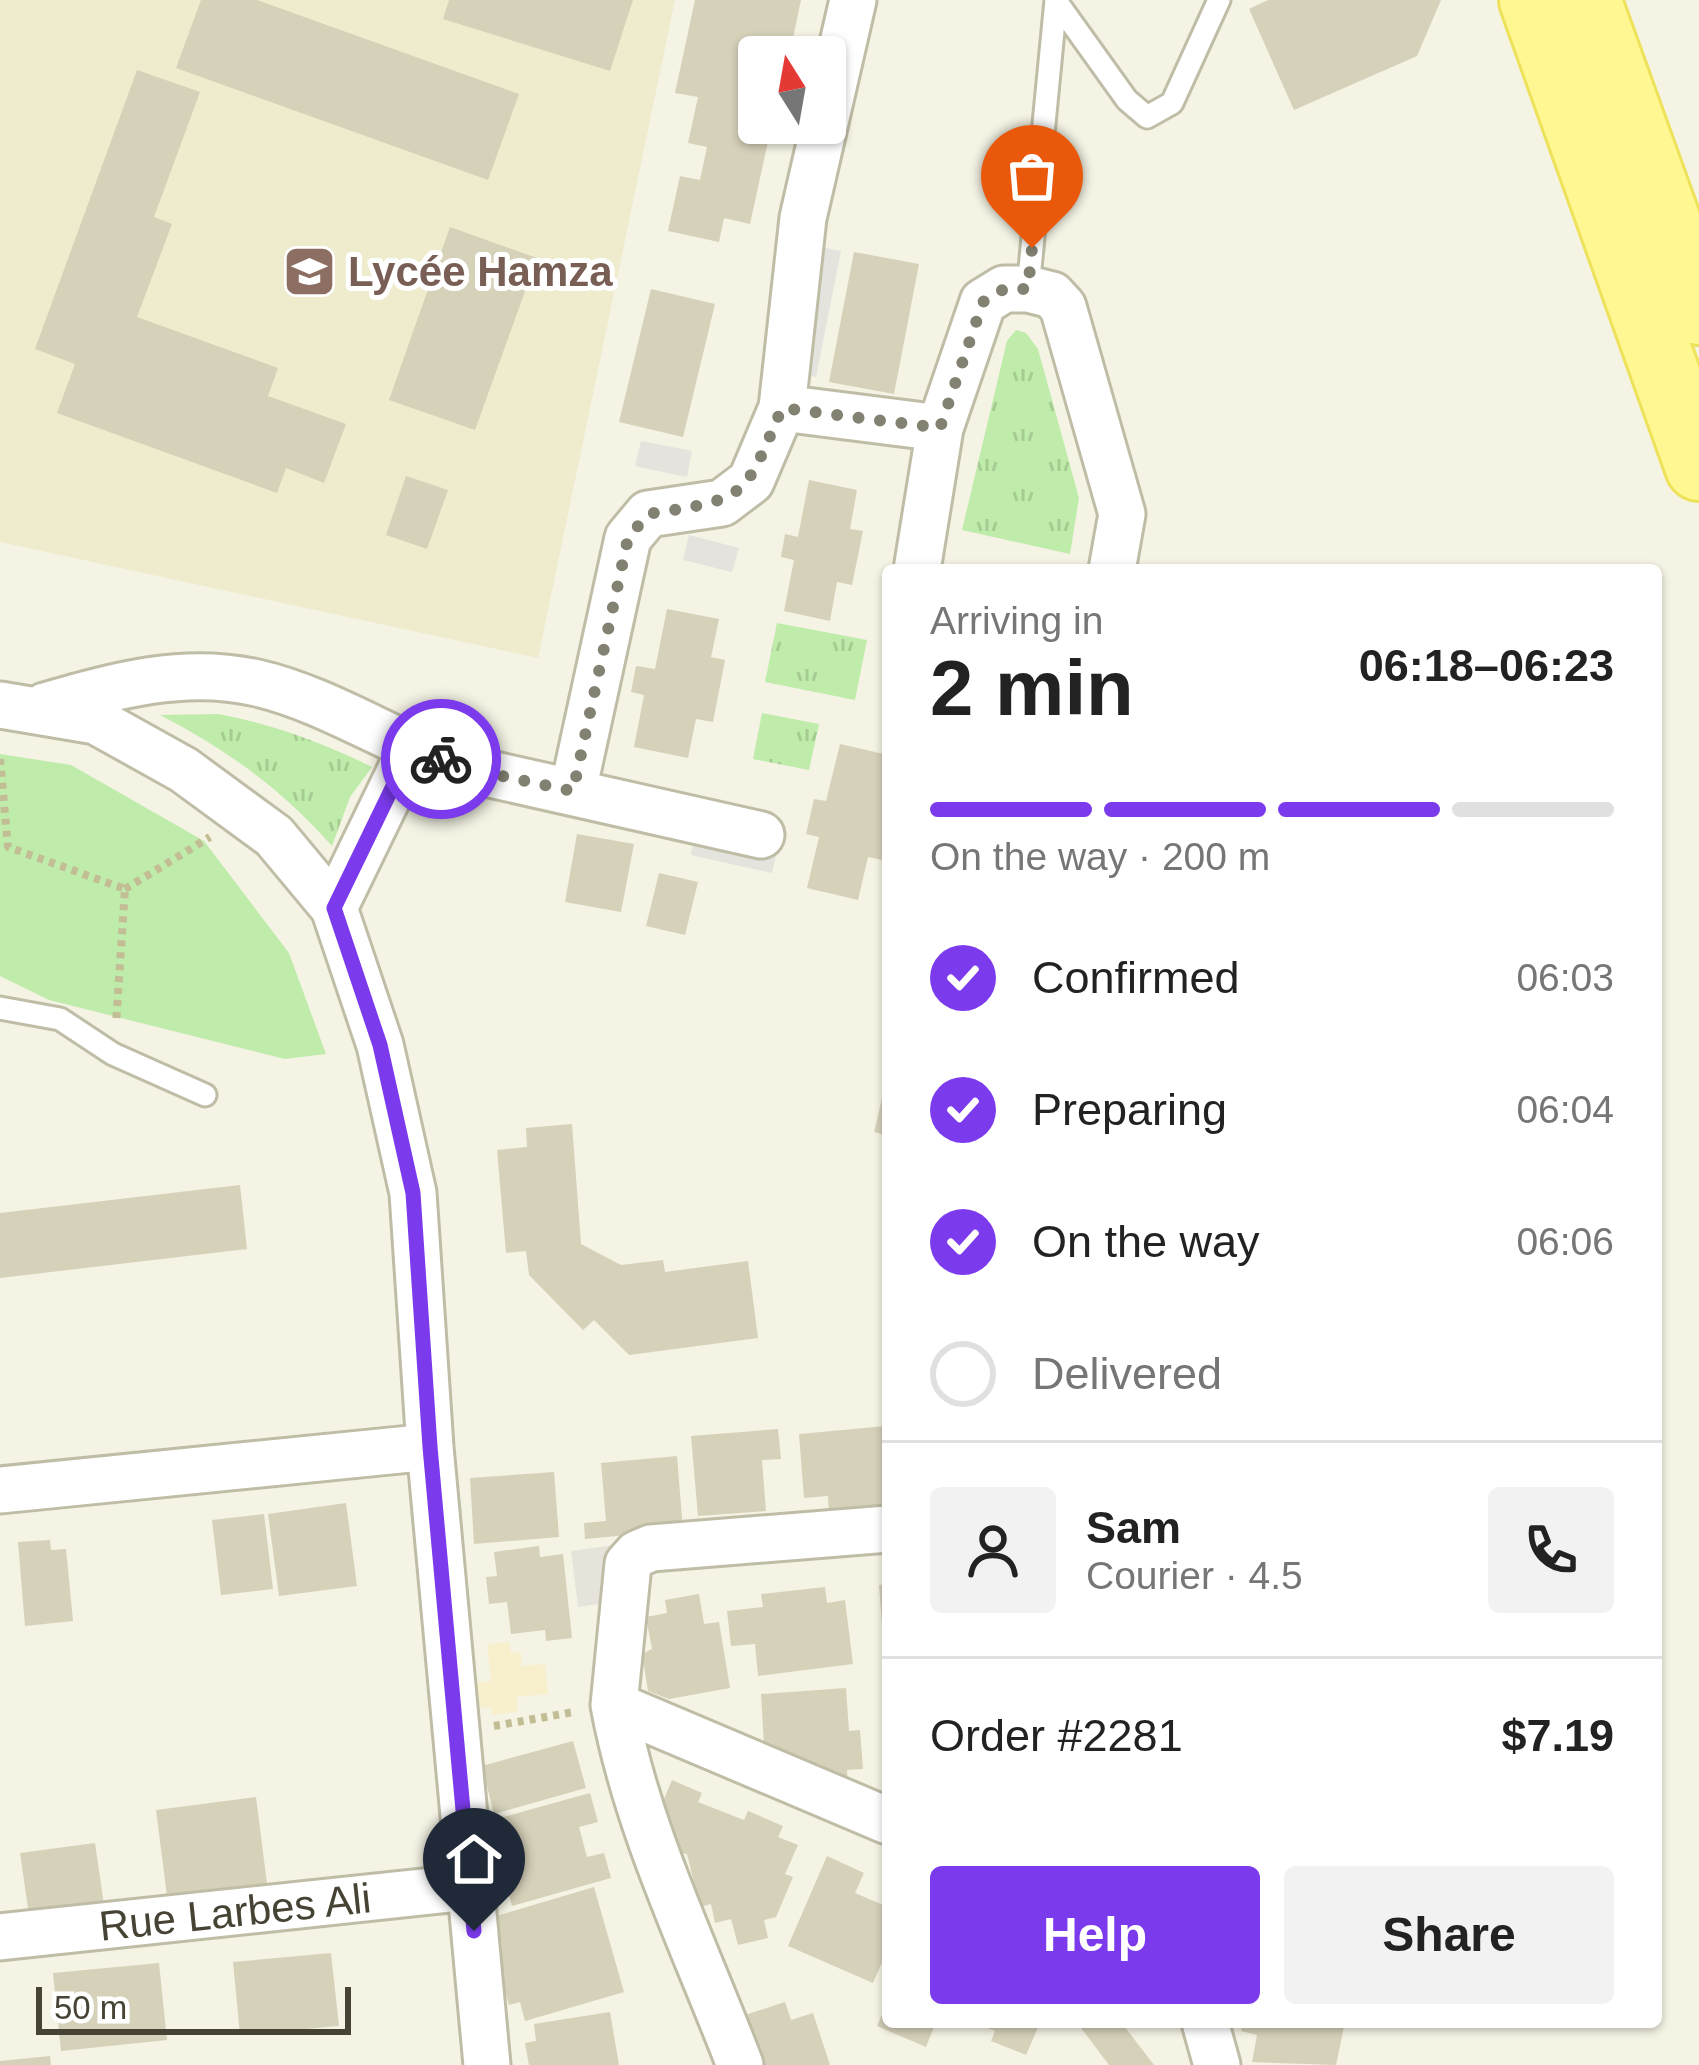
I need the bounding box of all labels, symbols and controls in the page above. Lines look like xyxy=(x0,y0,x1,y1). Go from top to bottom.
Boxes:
north arrow xyxy=(738,36,846,144)
map controls xyxy=(738,36,846,144)
pin xyxy=(981,125,1083,248)
icon: bag xyxy=(999,143,1065,209)
school or university icon: Lycée Hamza xyxy=(281,243,337,299)
place label: Lycée Hamza xyxy=(348,248,613,295)
text: Arriving in xyxy=(930,599,1103,642)
text: 06:18–06:23 xyxy=(1359,640,1614,691)
text: 2 min xyxy=(930,644,1134,732)
courier xyxy=(381,699,501,819)
icon: bike xyxy=(408,726,474,792)
text: On the way · 200 m xyxy=(930,835,1270,878)
icon: check xyxy=(930,945,996,1011)
text: Confirmed xyxy=(1032,952,1240,1003)
text: 06:03 xyxy=(1516,956,1614,999)
icon: check xyxy=(930,1077,996,1143)
text: Preparing xyxy=(1032,1084,1227,1135)
text: 06:04 xyxy=(1516,1088,1614,1131)
icon: check xyxy=(930,1209,996,1275)
text: On the way xyxy=(1032,1216,1260,1267)
text: 06:06 xyxy=(1516,1220,1614,1263)
text: Delivered xyxy=(1032,1348,1222,1399)
button: person xyxy=(930,1487,1056,1613)
button: phone xyxy=(1488,1487,1614,1613)
text: Sam xyxy=(1086,1502,1181,1553)
text: Courier · 4.5 xyxy=(1086,1554,1303,1597)
text: Order #2281 xyxy=(930,1710,1183,1761)
text: $7.19 xyxy=(1501,1710,1614,1761)
pin xyxy=(423,1808,525,1931)
icon: home xyxy=(441,1826,507,1892)
button: Help xyxy=(930,1866,1260,2004)
button: Share xyxy=(1284,1866,1614,2004)
street label: Rue Larbes Ali xyxy=(97,1874,373,1950)
scale bar xyxy=(36,1981,351,2034)
text: 50 m xyxy=(54,1989,127,2026)

